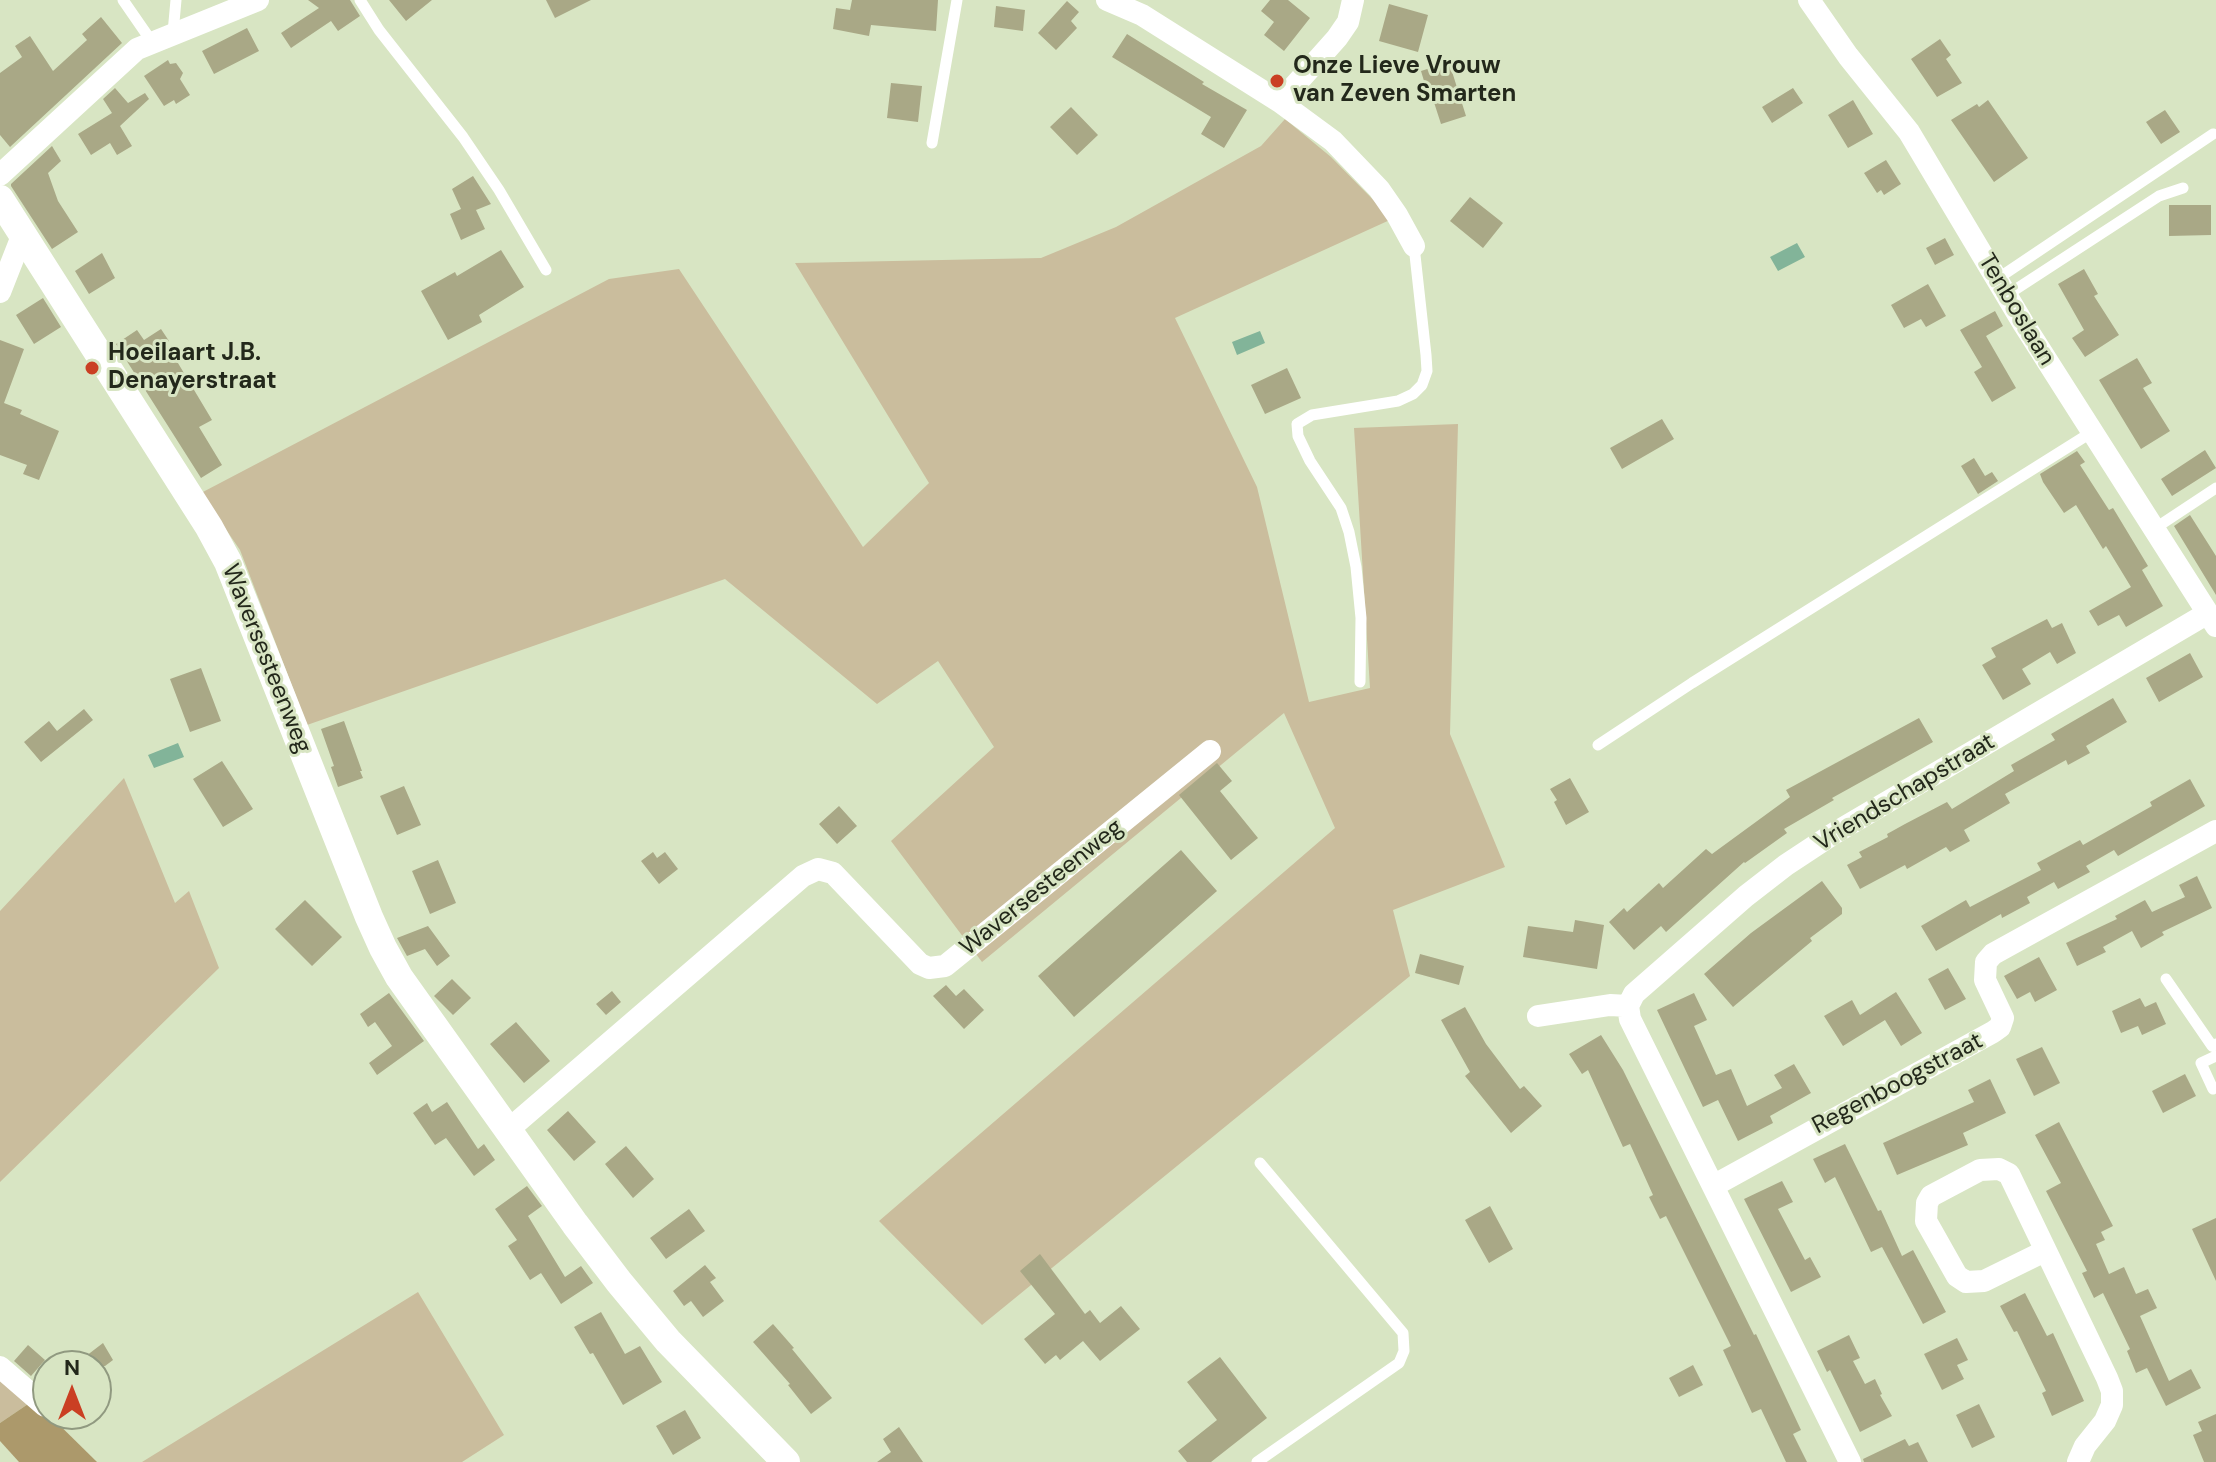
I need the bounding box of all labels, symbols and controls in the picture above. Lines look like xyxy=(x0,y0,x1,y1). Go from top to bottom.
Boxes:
place label: Onze Lieve Vrouw van Zeven Smarten xyxy=(1293,53,1516,109)
marker: Onze Lieve Vrouw van Zeven Smarten xyxy=(1268,72,1286,90)
street label: Tenboslaan xyxy=(1971,249,2061,371)
place label: Hoeilaart J.B. Denayerstraat xyxy=(108,340,277,396)
marker: Hoeilaart J.B. Denayerstraat xyxy=(83,359,101,377)
street label: Waversesteenweg xyxy=(215,560,317,758)
street label: Vriendschapstraat xyxy=(1810,728,2000,858)
street label: Waversesteenweg xyxy=(955,813,1129,963)
street label: Regenboogstraat xyxy=(1808,1027,1988,1141)
north arrow xyxy=(32,1350,112,1430)
text: N xyxy=(64,1353,80,1382)

